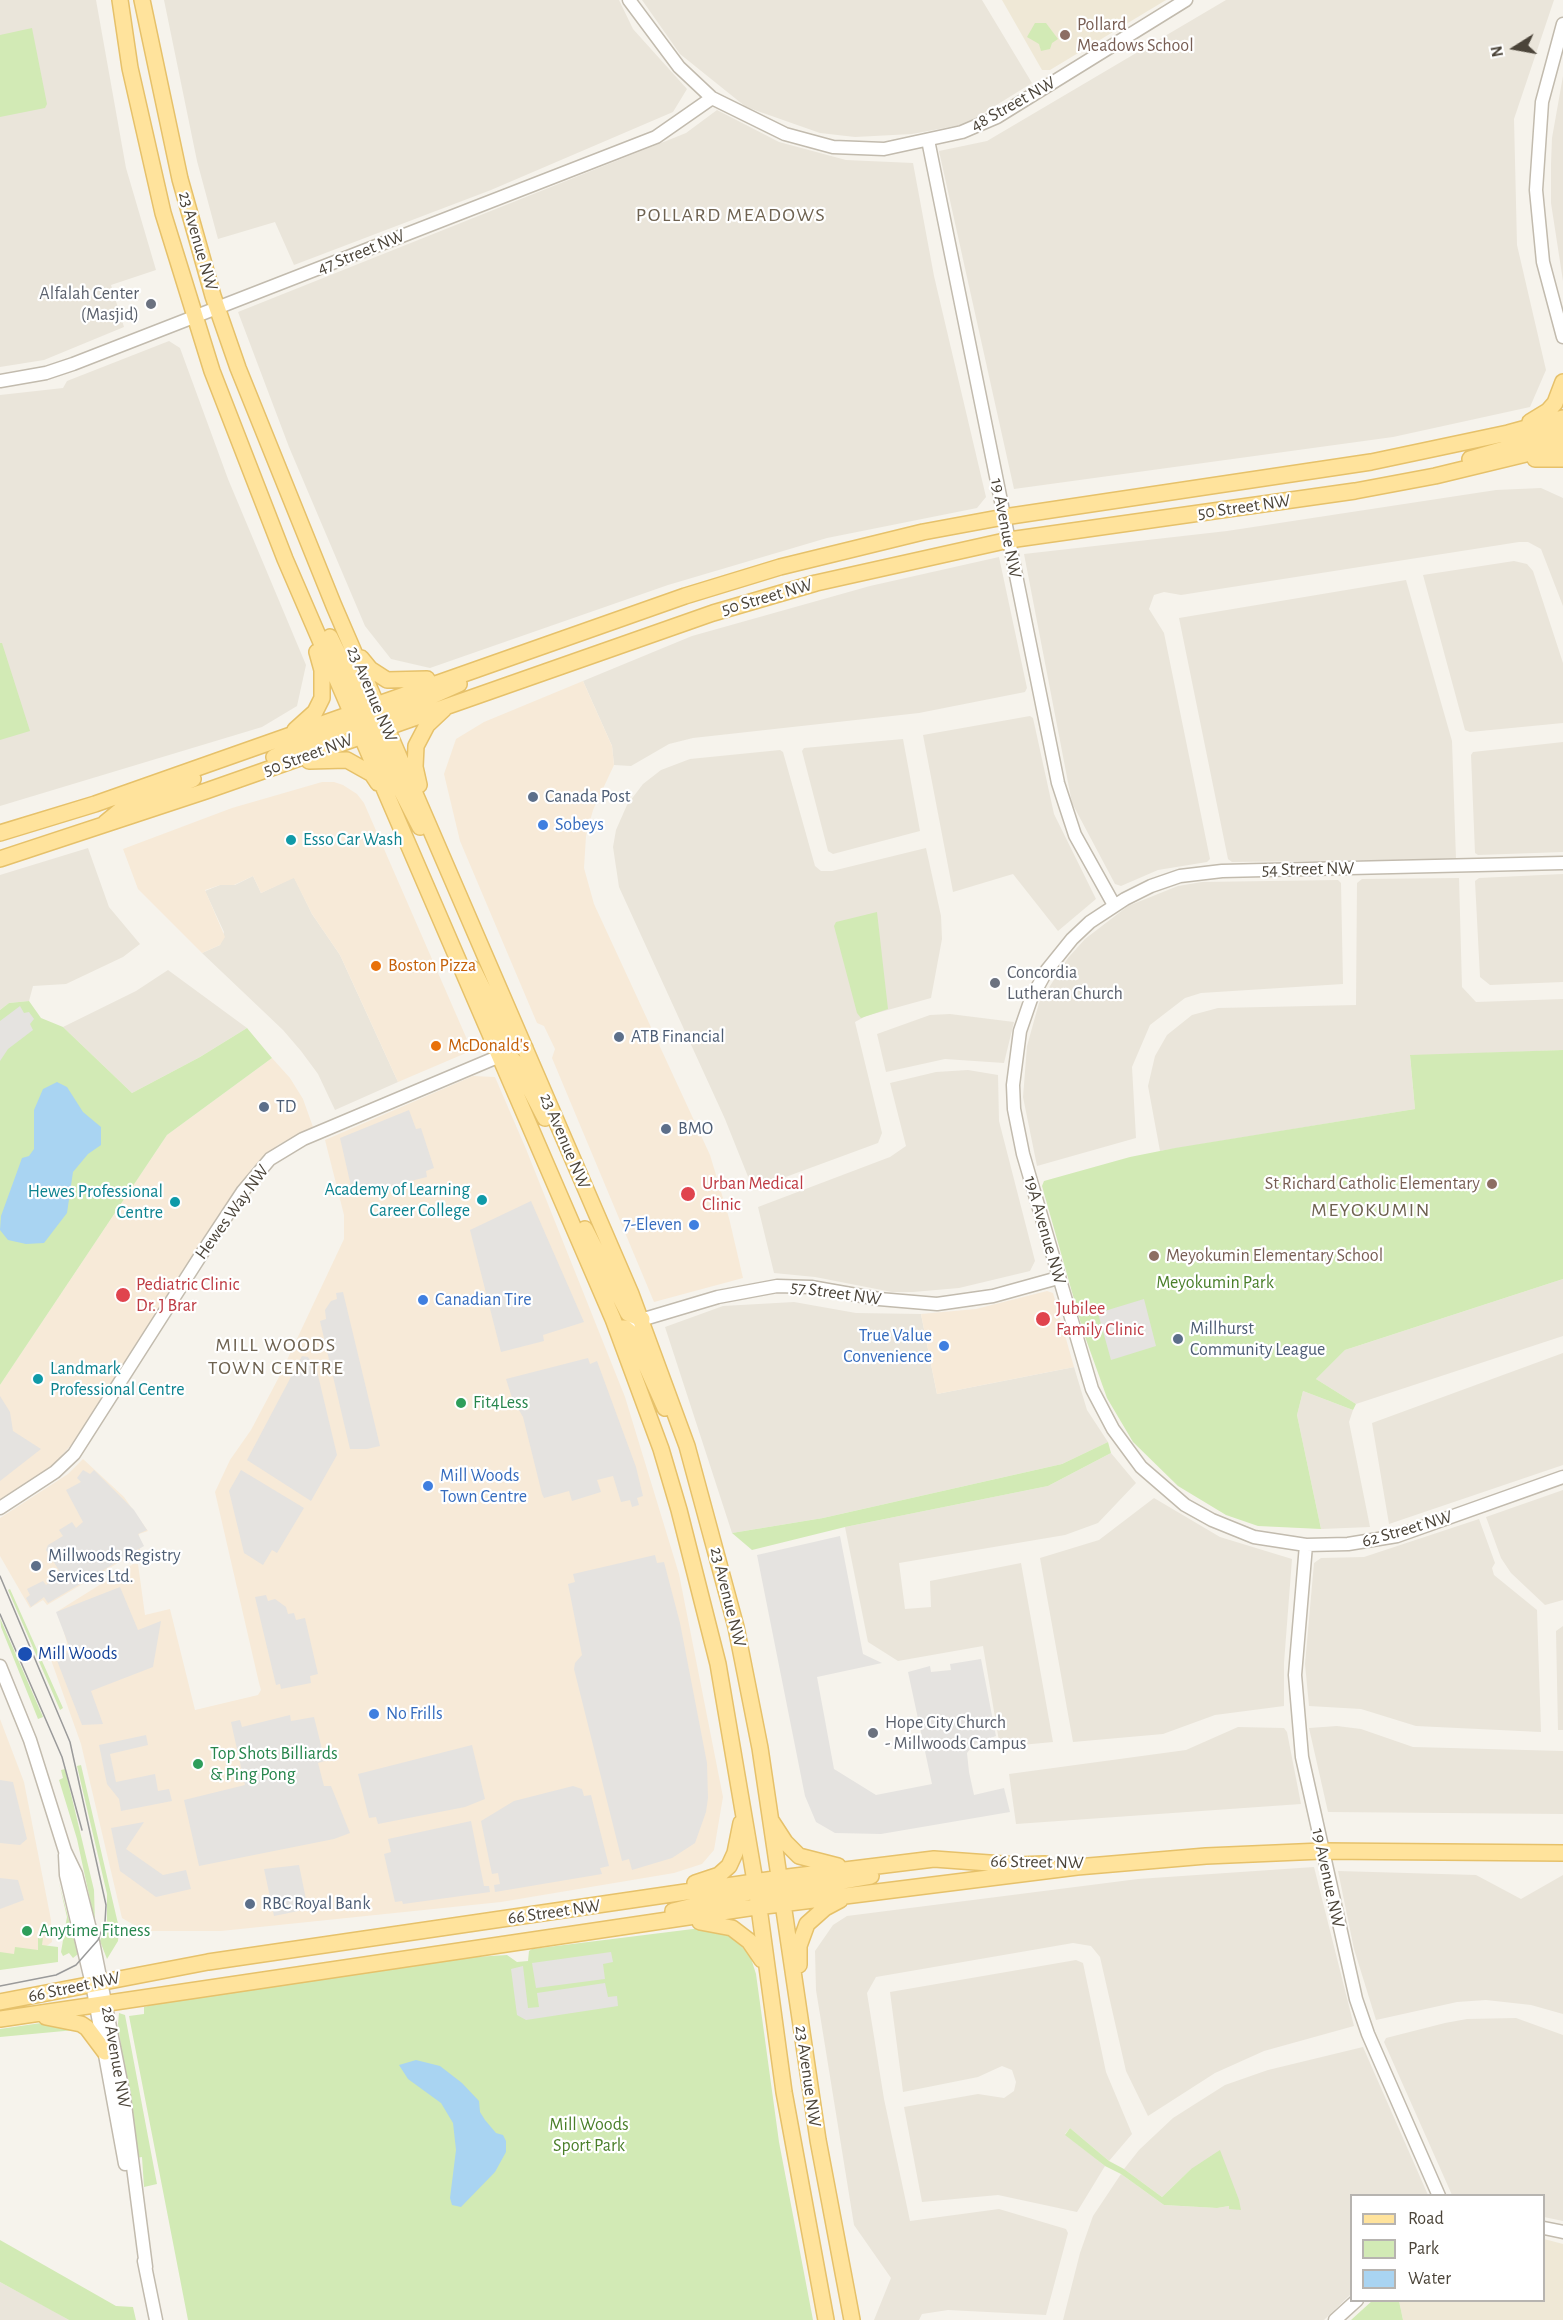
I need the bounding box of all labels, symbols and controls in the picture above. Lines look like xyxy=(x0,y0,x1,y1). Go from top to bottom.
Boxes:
place label: Pollard Meadows School xyxy=(1077,14,1194,57)
north arrow xyxy=(1485,18,1545,78)
marker: Pollard Meadows School xyxy=(1058,28,1072,42)
text: N xyxy=(1488,44,1506,58)
street label: 48 Street NW xyxy=(967,72,1059,136)
street label: 23 Avenue NW xyxy=(174,189,222,293)
district label: POLLARD MEADOWS xyxy=(636,203,826,227)
street label: 47 Street NW xyxy=(314,225,408,279)
place label: Alfalah Center (Masjid) xyxy=(39,283,139,326)
marker: Alfalah Center (Masjid) xyxy=(144,297,158,311)
street label: 19 Avenue NW xyxy=(986,476,1026,580)
street label: 50 Street NW xyxy=(1196,490,1292,524)
street label: 50 Street NW xyxy=(719,574,815,620)
street label: 23 Avenue NW xyxy=(342,643,402,745)
street label: 50 Street NW xyxy=(260,729,356,781)
place label: Canada Post xyxy=(545,786,631,808)
marker: Canada Post xyxy=(526,790,540,804)
place label: Sobeys xyxy=(555,814,604,836)
marker: Sobeys xyxy=(536,818,550,832)
place label: Esso Car Wash xyxy=(303,829,403,851)
marker: Esso Car Wash xyxy=(284,833,298,847)
street label: 54 Street NW xyxy=(1262,857,1354,881)
place label: Boston Pizza xyxy=(388,955,476,977)
marker: Boston Pizza xyxy=(369,959,383,973)
place label: Concordia Lutheran Church xyxy=(1007,962,1123,1004)
marker: Concordia Lutheran Church xyxy=(988,976,1002,990)
place label: ATB Financial xyxy=(631,1026,725,1048)
marker: ATB Financial xyxy=(612,1030,626,1044)
place label: McDonald's xyxy=(448,1035,530,1057)
marker: McDonald's xyxy=(429,1039,443,1053)
street label: 23 Avenue NW xyxy=(535,1090,595,1192)
place label: TD xyxy=(276,1096,296,1118)
marker: TD xyxy=(257,1100,271,1114)
place label: BMO xyxy=(678,1118,713,1140)
marker: BMO xyxy=(659,1122,673,1136)
street label: Hewes Way NW xyxy=(190,1160,274,1264)
place label: Urban Medical Clinic xyxy=(702,1173,804,1216)
street label: 19A Avenue NW xyxy=(1019,1173,1071,1287)
place label: St Richard Catholic Elementary xyxy=(1265,1173,1480,1195)
marker: St Richard Catholic Elementary xyxy=(1485,1177,1499,1191)
place label: Academy of Learning Career College xyxy=(324,1179,470,1222)
place label: Hewes Professional Centre xyxy=(28,1181,163,1224)
marker: Urban Medical Clinic xyxy=(679,1185,697,1203)
marker: Academy of Learning Career College xyxy=(475,1193,489,1207)
marker: Hewes Professional Centre xyxy=(168,1195,182,1209)
district label: MEYOKUMIN xyxy=(1311,1198,1431,1222)
place label: 7-Eleven xyxy=(623,1214,682,1236)
marker: 7-Eleven xyxy=(687,1218,701,1232)
place label: Meyokumin Elementary School xyxy=(1166,1245,1383,1267)
marker: Meyokumin Elementary School xyxy=(1147,1249,1161,1263)
park label: Meyokumin Park xyxy=(1156,1272,1274,1294)
place label: Pediatric Clinic Dr. J Brar xyxy=(136,1274,239,1316)
street label: 57 Street NW xyxy=(789,1276,883,1310)
marker: Pediatric Clinic Dr. J Brar xyxy=(114,1286,132,1304)
place label: Canadian Tire xyxy=(435,1289,531,1311)
marker: Canadian Tire xyxy=(416,1293,430,1307)
place label: Jubilee Family Clinic xyxy=(1056,1298,1144,1340)
marker: Jubilee Family Clinic xyxy=(1034,1310,1052,1328)
place label: Millhurst Community League xyxy=(1190,1318,1325,1360)
place label: True Value Convenience xyxy=(843,1325,932,1368)
marker: Millhurst Community League xyxy=(1171,1332,1185,1346)
district label: MILL WOODS TOWN CENTRE xyxy=(208,1333,344,1380)
marker: True Value Convenience xyxy=(937,1339,951,1353)
place label: Landmark Professional Centre xyxy=(50,1358,185,1400)
marker: Landmark Professional Centre xyxy=(31,1372,45,1386)
place label: Fit4Less xyxy=(473,1392,528,1414)
marker: Fit4Less xyxy=(454,1396,468,1410)
place label: Mill Woods Town Centre xyxy=(440,1465,527,1508)
marker: Mill Woods Town Centre xyxy=(421,1479,435,1493)
street label: 62 Street NW xyxy=(1359,1506,1455,1552)
place label: Millwoods Registry Services Ltd. xyxy=(48,1545,181,1588)
street label: 23 Avenue NW xyxy=(705,1545,751,1649)
marker: Millwoods Registry Services Ltd. xyxy=(29,1559,43,1573)
place label: Mill Woods xyxy=(38,1643,117,1665)
marker: Mill Woods xyxy=(16,1645,34,1663)
place label: No Frills xyxy=(386,1703,443,1725)
marker: No Frills xyxy=(367,1707,381,1721)
place label: Hope City Church - Millwoods Campus xyxy=(885,1712,1026,1754)
marker: Hope City Church - Millwoods Campus xyxy=(866,1726,880,1740)
place label: Top Shots Billiards & Ping Pong xyxy=(210,1743,338,1786)
marker: Top Shots Billiards & Ping Pong xyxy=(191,1757,205,1771)
street label: 19 Avenue NW xyxy=(1307,1826,1349,1930)
street label: 66 Street NW xyxy=(990,1850,1084,1874)
place label: RBC Royal Bank xyxy=(262,1893,370,1915)
street label: 66 Street NW xyxy=(506,1895,602,1929)
marker: RBC Royal Bank xyxy=(243,1897,257,1911)
place label: Anytime Fitness xyxy=(39,1920,150,1942)
marker: Anytime Fitness xyxy=(20,1924,34,1938)
street label: 66 Street NW xyxy=(26,1967,122,2007)
street label: 28 Avenue NW xyxy=(96,2004,136,2110)
street label: 23 Avenue NW xyxy=(790,2024,826,2128)
park label: Mill Woods Sport Park xyxy=(549,2114,629,2156)
legend xyxy=(1350,2194,1545,2302)
text: Road xyxy=(1408,2210,1444,2228)
text: Park xyxy=(1408,2240,1439,2258)
text: Water xyxy=(1408,2270,1451,2288)

